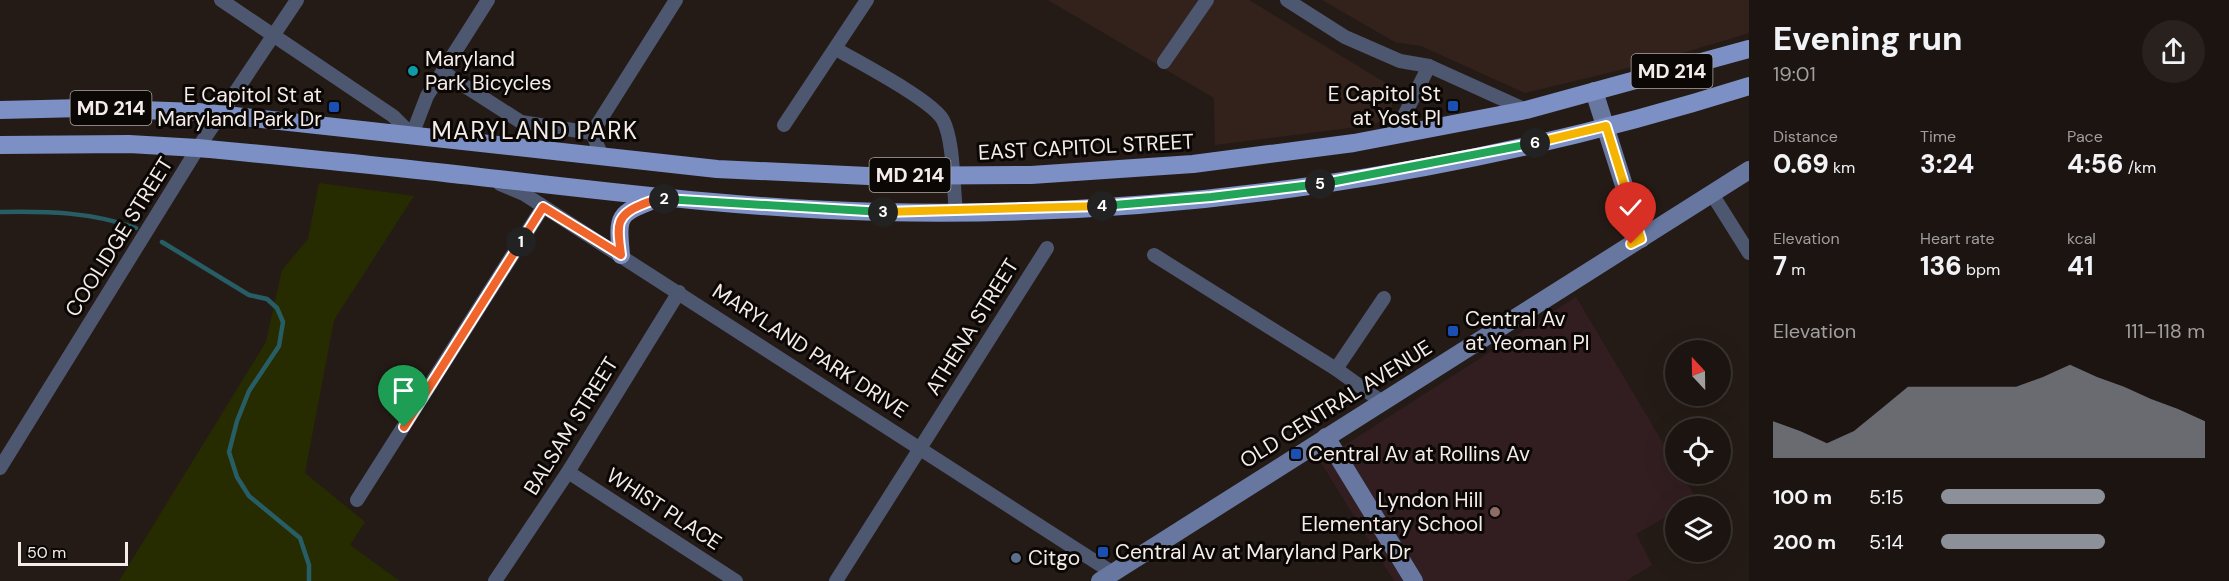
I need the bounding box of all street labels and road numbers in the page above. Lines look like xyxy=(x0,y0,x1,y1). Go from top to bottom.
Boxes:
road number: MD 214 xyxy=(1632,54,1712,88)
road number: MD 214 xyxy=(70,91,152,125)
street label: EAST CAPITOL STREET xyxy=(977,127,1195,167)
street label: COOLIDGE STREET xyxy=(59,152,179,322)
road number: MD 214 xyxy=(870,158,950,192)
street label: ATHENA STREET xyxy=(919,253,1025,401)
street label: MARYLAND PARK DRIVE xyxy=(707,277,913,425)
street label: OLD CENTRAL AVENUE xyxy=(1235,333,1437,475)
street label: BALSAM STREET xyxy=(517,352,625,500)
street label: WHIST PLACE xyxy=(601,461,727,557)

